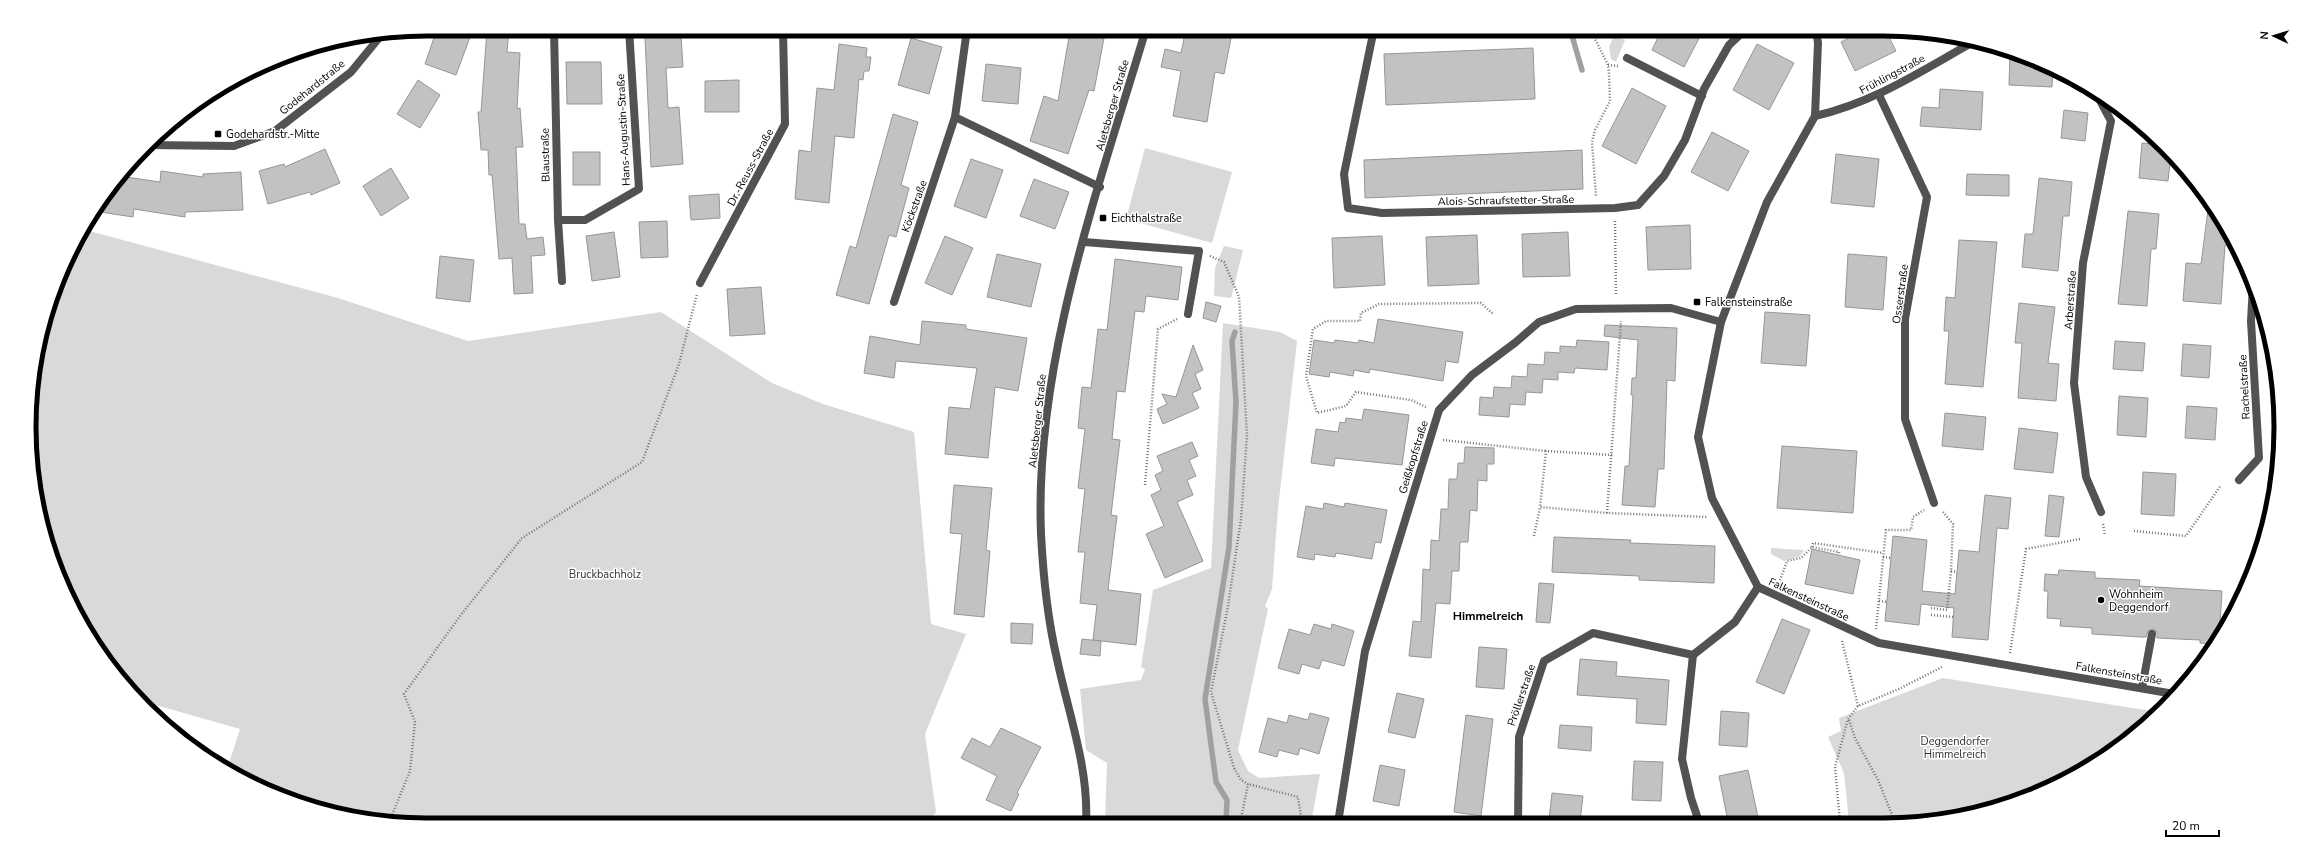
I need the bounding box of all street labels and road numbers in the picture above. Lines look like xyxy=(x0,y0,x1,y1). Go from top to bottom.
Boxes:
street label: Frühlingstraße xyxy=(1857,51,1928,98)
street label: Godehardstraße xyxy=(276,56,348,118)
street label: Aletsberger Straße xyxy=(1092,58,1133,153)
street label: Hans-Augustin-Straße xyxy=(613,73,634,186)
street label: Dr.-Reuss-Straße xyxy=(724,126,777,209)
street label: Blaustraße xyxy=(538,128,553,182)
street label: Köckstraße xyxy=(898,178,931,234)
street label: Alois-Schraufstetter-Straße xyxy=(1438,192,1575,209)
street label: Osserstraße xyxy=(1889,263,1912,325)
street label: Arberstraße xyxy=(2061,270,2080,330)
street label: Rachelstraße xyxy=(2235,354,2254,420)
street label: Aletsberger Straße xyxy=(1025,373,1050,469)
street label: Geißkopfstraße xyxy=(1395,418,1432,496)
street label: Falkensteinstraße xyxy=(1766,574,1852,625)
street label: Falkensteinstraße xyxy=(2075,659,2163,688)
street label: Pröllerstraße xyxy=(1504,662,1539,728)

